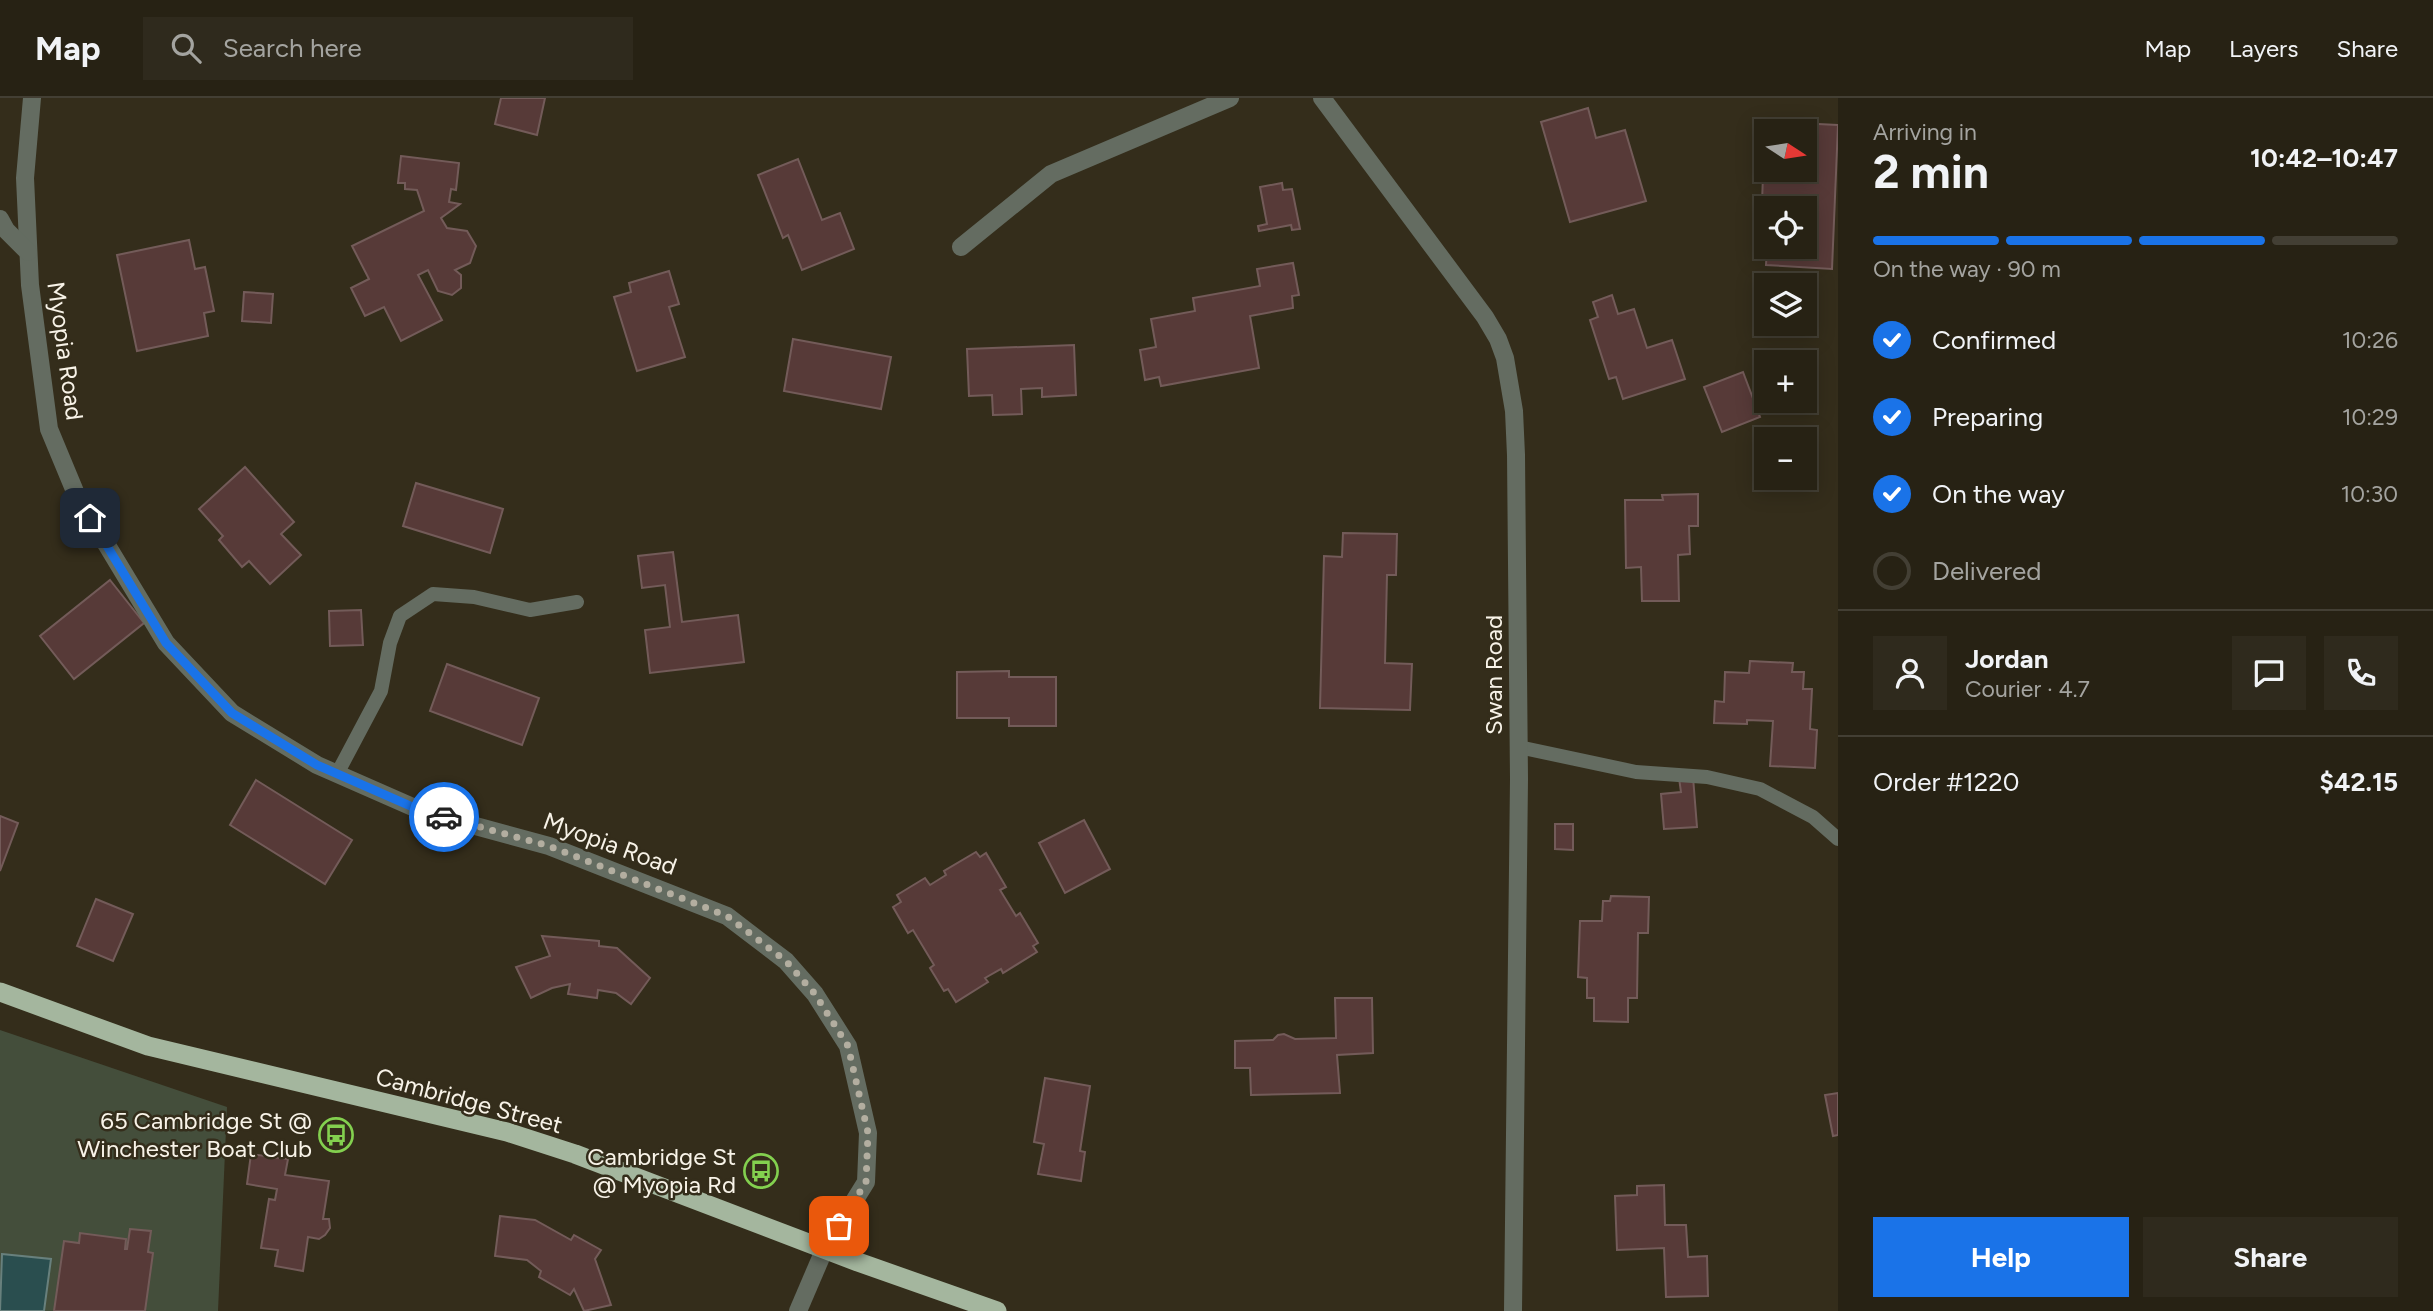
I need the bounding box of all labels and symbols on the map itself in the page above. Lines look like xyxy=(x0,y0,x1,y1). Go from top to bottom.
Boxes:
north arrow xyxy=(1754,119,1816,182)
street label: Myopia Road xyxy=(41,280,90,422)
pin xyxy=(60,488,120,548)
street label: Swan Road xyxy=(1479,615,1508,735)
courier xyxy=(409,782,479,852)
street label: Myopia Road xyxy=(540,806,681,881)
street label: Cambridge Street xyxy=(373,1062,566,1139)
place label: 65 Cambridge St @ Winchester Boat Club xyxy=(77,1106,312,1163)
bus stop icon: 65 Cambridge St @ Winchester Boat Club xyxy=(317,1116,355,1154)
place label: Cambridge St @ Myopia Rd xyxy=(587,1142,736,1199)
bus stop icon: Cambridge St @ Myopia Rd xyxy=(742,1152,780,1190)
pin xyxy=(809,1196,869,1256)

